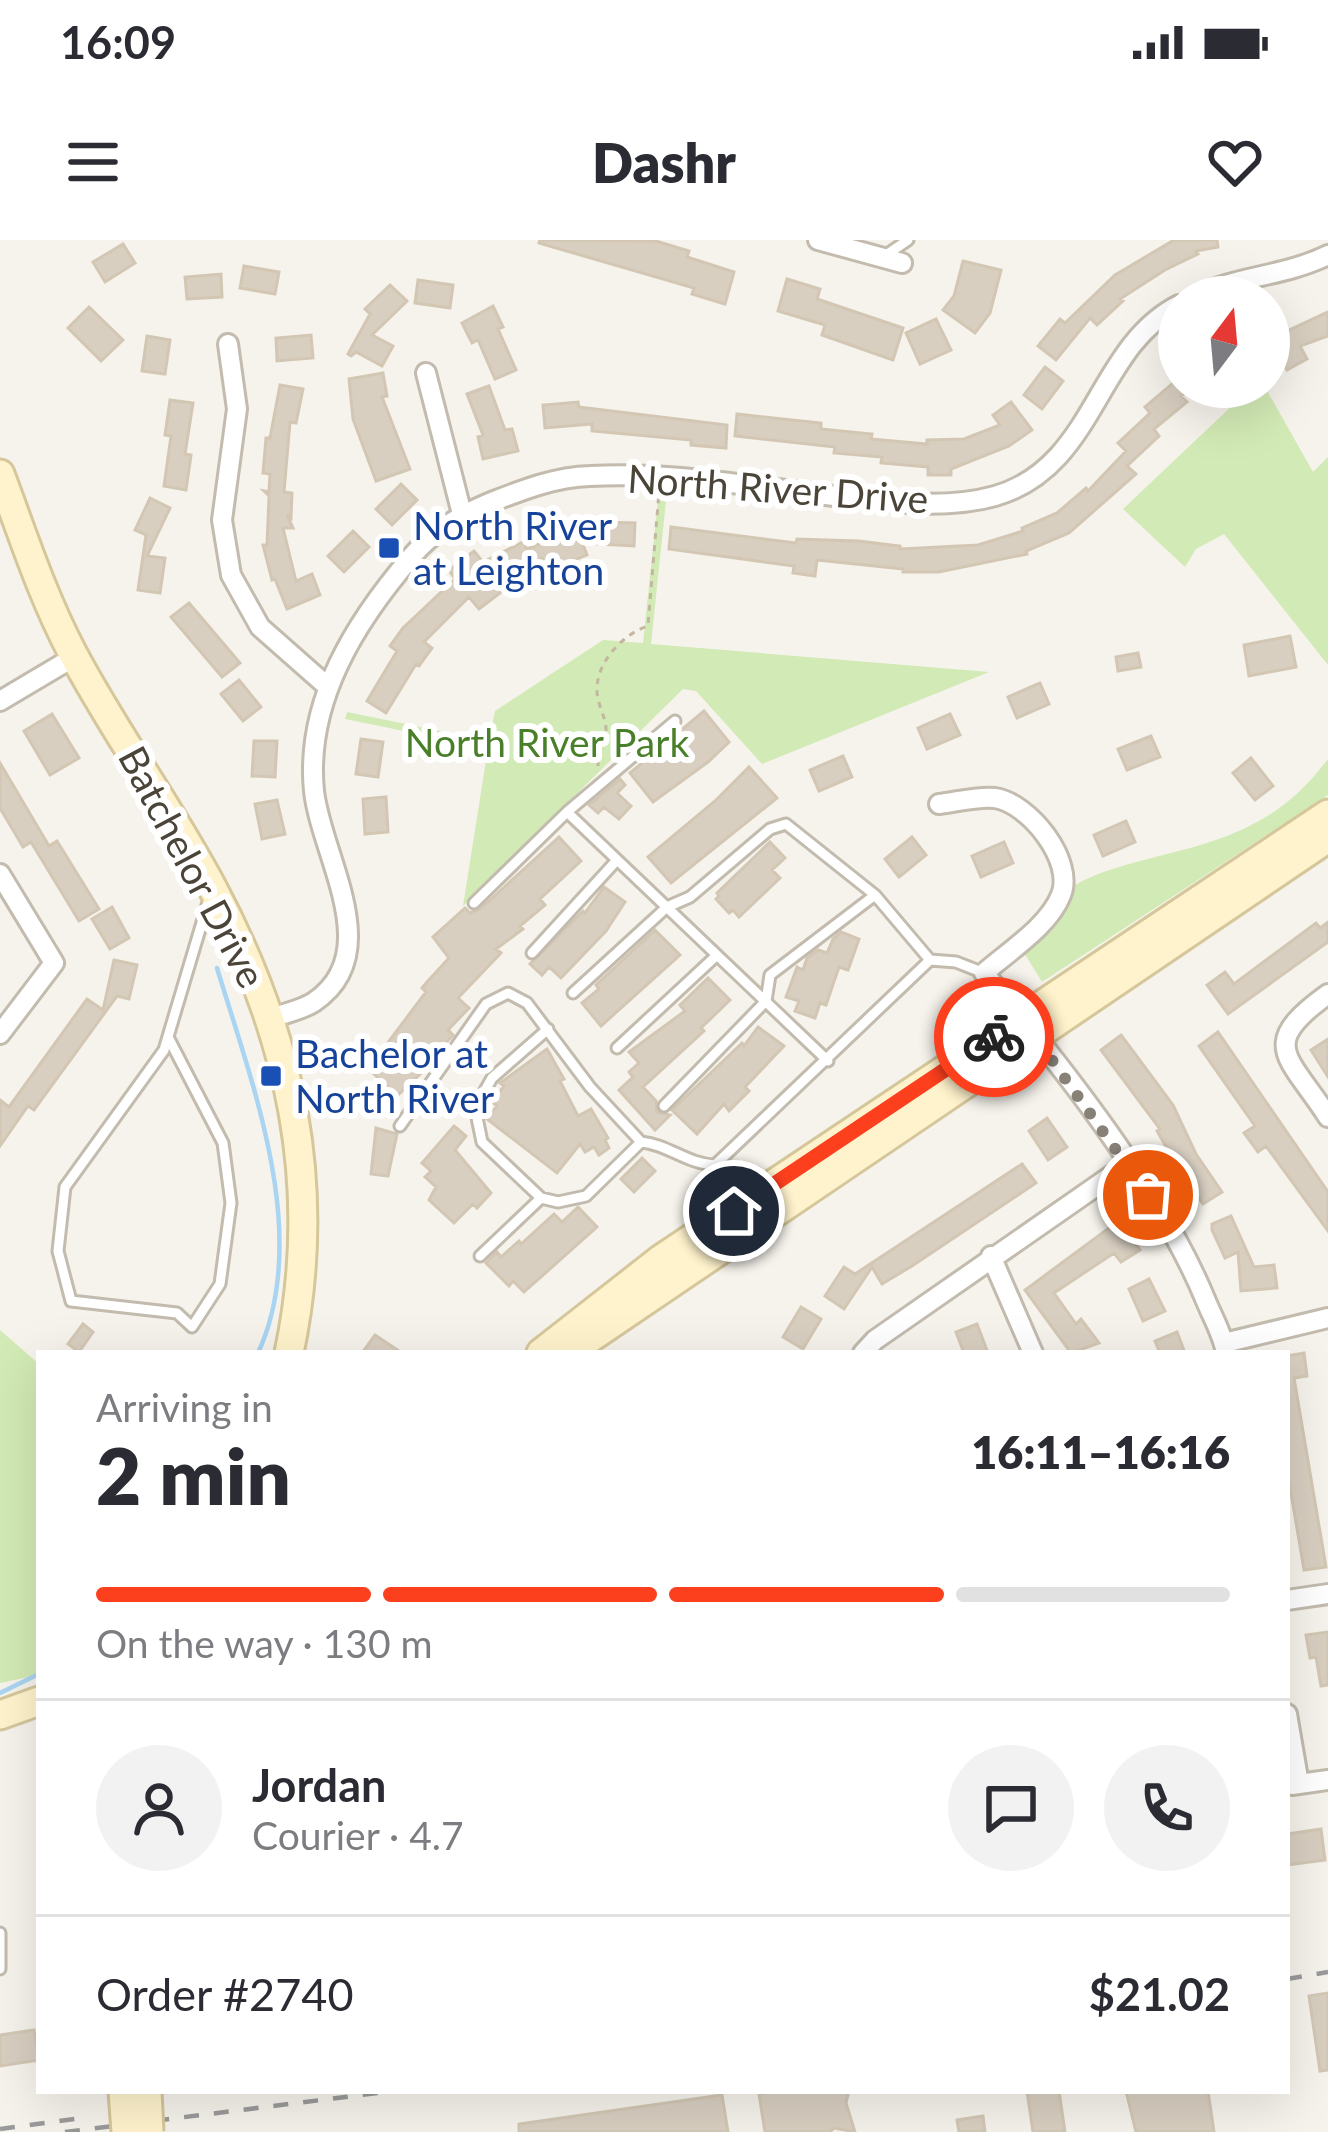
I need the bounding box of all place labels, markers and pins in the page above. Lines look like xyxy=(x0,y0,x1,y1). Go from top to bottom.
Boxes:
place label: North River at Leighton xyxy=(413,502,612,593)
marker: North River at Leighton xyxy=(376,535,402,561)
place label: Bachelor at North River xyxy=(295,1030,494,1121)
marker: Bachelor at North River xyxy=(258,1063,284,1089)
pin xyxy=(1097,1144,1199,1246)
pin xyxy=(683,1160,785,1262)

